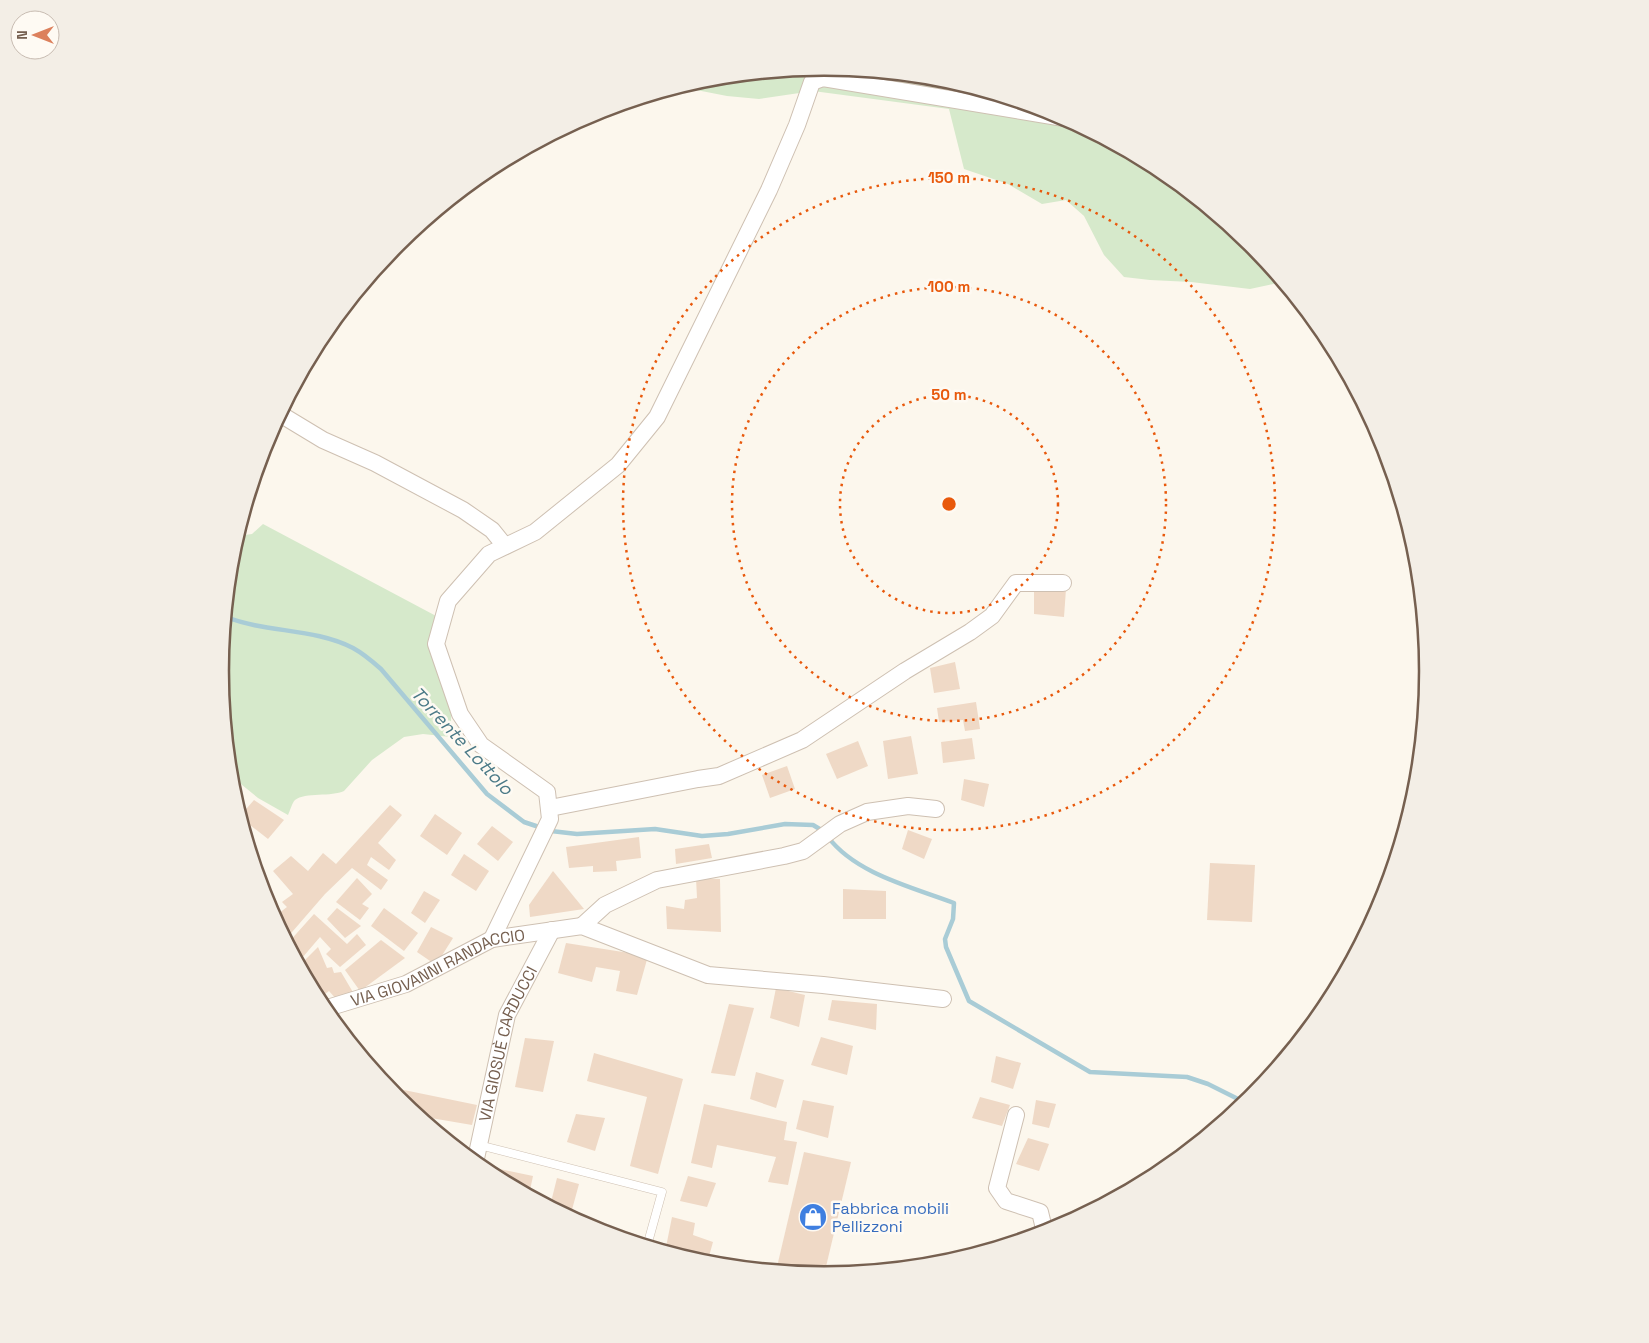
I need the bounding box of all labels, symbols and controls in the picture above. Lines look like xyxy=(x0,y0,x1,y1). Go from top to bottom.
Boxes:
north arrow xyxy=(10,10,60,60)
text: N xyxy=(13,30,31,40)
text: 150 m xyxy=(928,168,970,187)
text: 100 m xyxy=(928,277,970,296)
text: 50 m xyxy=(931,385,967,404)
centre of rings xyxy=(940,495,958,513)
water label: Torrente Lottolo xyxy=(406,682,519,800)
street label: VIA GIOVANNI RANDACCIO xyxy=(348,924,526,1011)
street label: VIA GIOSUÈ CARDUCCI xyxy=(474,963,542,1124)
place label: Fabbrica mobili Pellizzoni xyxy=(832,1198,949,1237)
shop icon: Fabbrica mobili Pellizzoni xyxy=(798,1202,828,1232)

